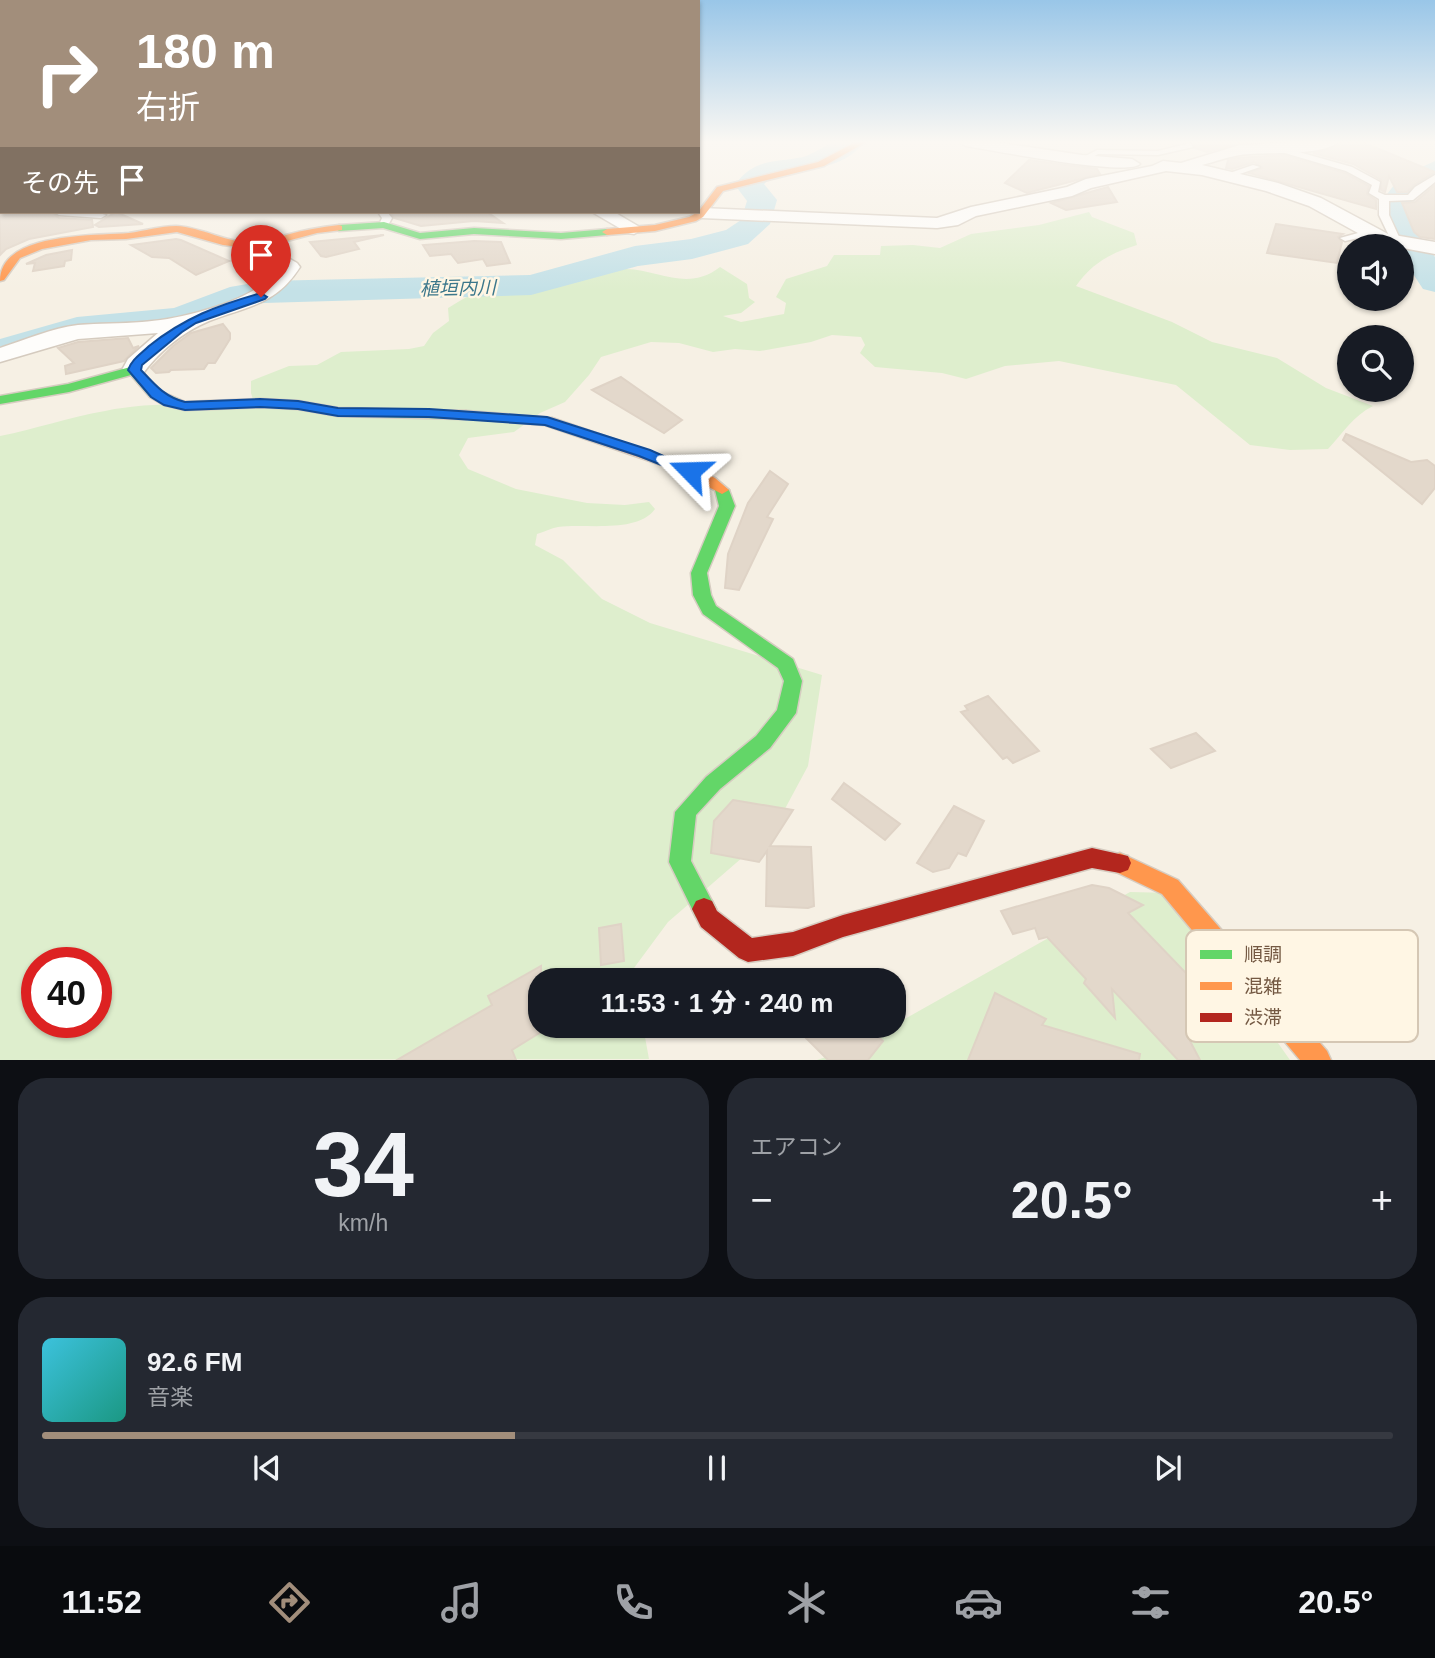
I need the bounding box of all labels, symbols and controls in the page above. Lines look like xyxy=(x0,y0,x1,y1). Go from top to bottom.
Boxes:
text: 180 m xyxy=(136,24,275,78)
icon: right xyxy=(21,28,112,119)
text: 右折 xyxy=(136,89,200,125)
icon: arrive xyxy=(113,161,151,199)
text: その先 xyxy=(21,168,99,198)
pin xyxy=(231,225,291,297)
map controls xyxy=(1337,234,1414,402)
button: sound xyxy=(1337,234,1414,311)
icon: arrive xyxy=(242,236,280,274)
water label: 植垣内川 xyxy=(420,277,498,299)
button: search xyxy=(1337,325,1414,402)
position arrow xyxy=(653,434,727,508)
legend xyxy=(1186,930,1418,1042)
text: 順調 xyxy=(1244,944,1282,965)
speed limit sign: 40 xyxy=(21,947,112,1038)
text: 混雑 xyxy=(1244,976,1282,997)
text: 11:53 · 1 分 · 240 m xyxy=(601,988,833,1018)
text: 渋滞 xyxy=(1244,1007,1282,1028)
text: 34 xyxy=(313,1114,414,1215)
text: エアコン xyxy=(751,1134,843,1160)
text: 20.5° xyxy=(1011,1171,1133,1229)
text: − xyxy=(751,1179,773,1221)
text: + xyxy=(1371,1179,1393,1221)
text: km/h xyxy=(338,1210,388,1236)
text: 92.6 FM xyxy=(147,1347,242,1377)
text: 音楽 xyxy=(147,1384,193,1410)
icon: previous xyxy=(248,1449,286,1487)
icon: pause xyxy=(698,1449,736,1487)
icon: next xyxy=(1149,1449,1187,1487)
icon: directions xyxy=(265,1578,314,1627)
icon: music xyxy=(437,1578,486,1627)
icon: phone xyxy=(609,1578,658,1627)
icon: climate xyxy=(782,1578,831,1627)
icon: car xyxy=(954,1578,1003,1627)
icon: filters xyxy=(1126,1578,1175,1627)
text: 11:52 xyxy=(62,1584,142,1620)
text: 20.5° xyxy=(1298,1584,1373,1620)

